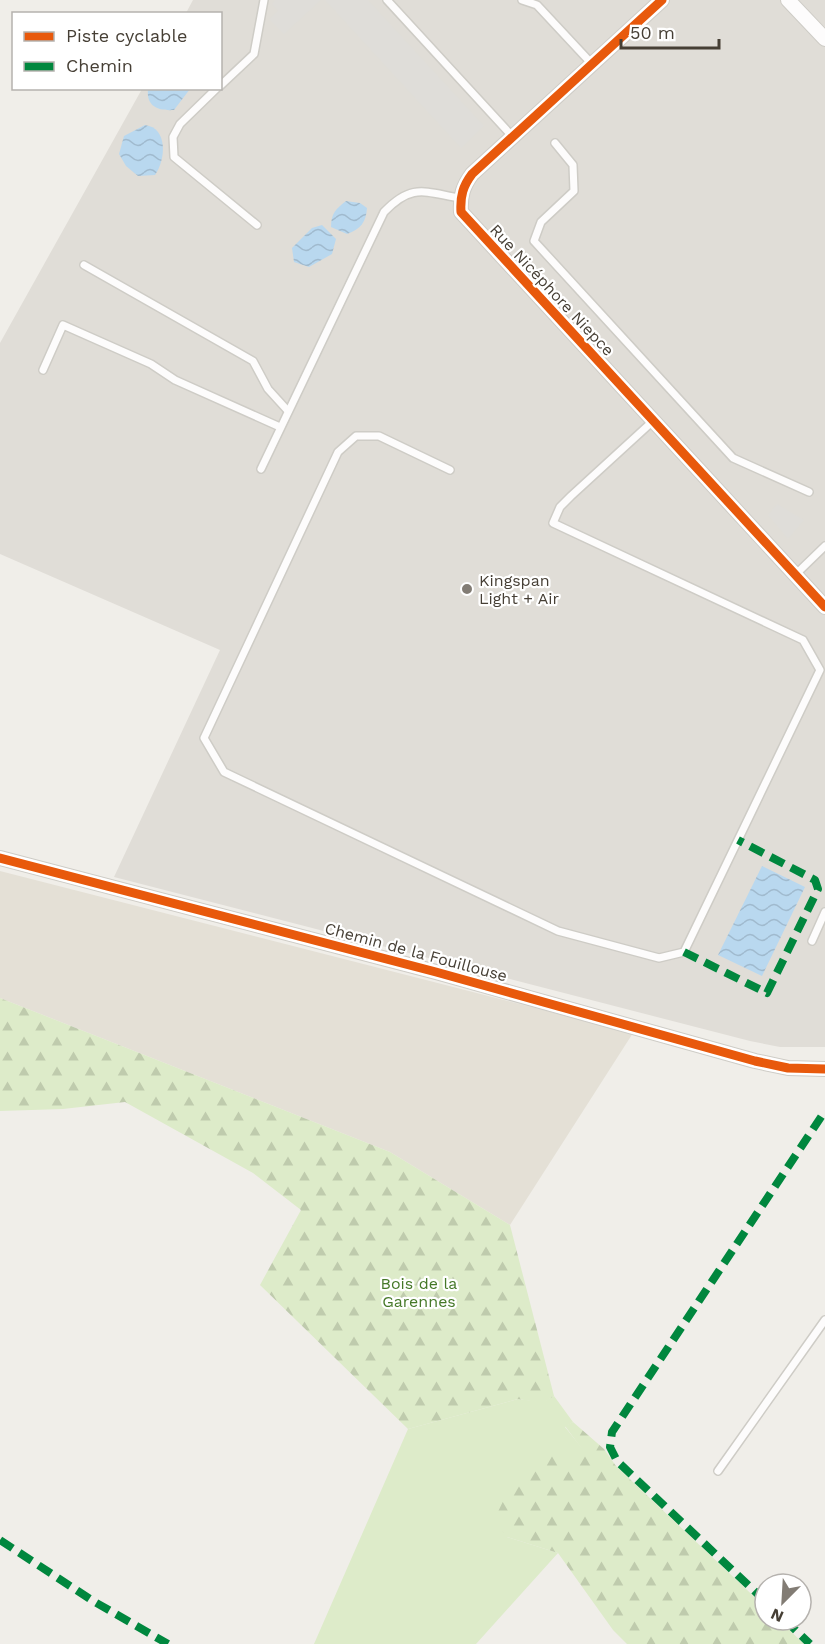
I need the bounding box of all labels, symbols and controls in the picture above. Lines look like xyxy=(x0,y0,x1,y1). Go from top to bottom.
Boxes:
legend xyxy=(12,12,222,90)
scale bar xyxy=(621,12,718,50)
text: 50 m xyxy=(630,22,675,43)
text: Piste cyclable xyxy=(66,25,187,46)
text: Chemin xyxy=(66,55,133,76)
street label: Rue Nicéphore Niepce xyxy=(486,220,618,360)
place label: Kingspan Light + Air xyxy=(479,571,560,608)
marker: Kingspan Light + Air xyxy=(460,582,474,596)
street label: Chemin de la Fouillouse xyxy=(323,918,509,986)
park label: Bois de la Garennes xyxy=(381,1274,457,1311)
north arrow xyxy=(753,1572,813,1632)
text: N xyxy=(768,1604,786,1626)

